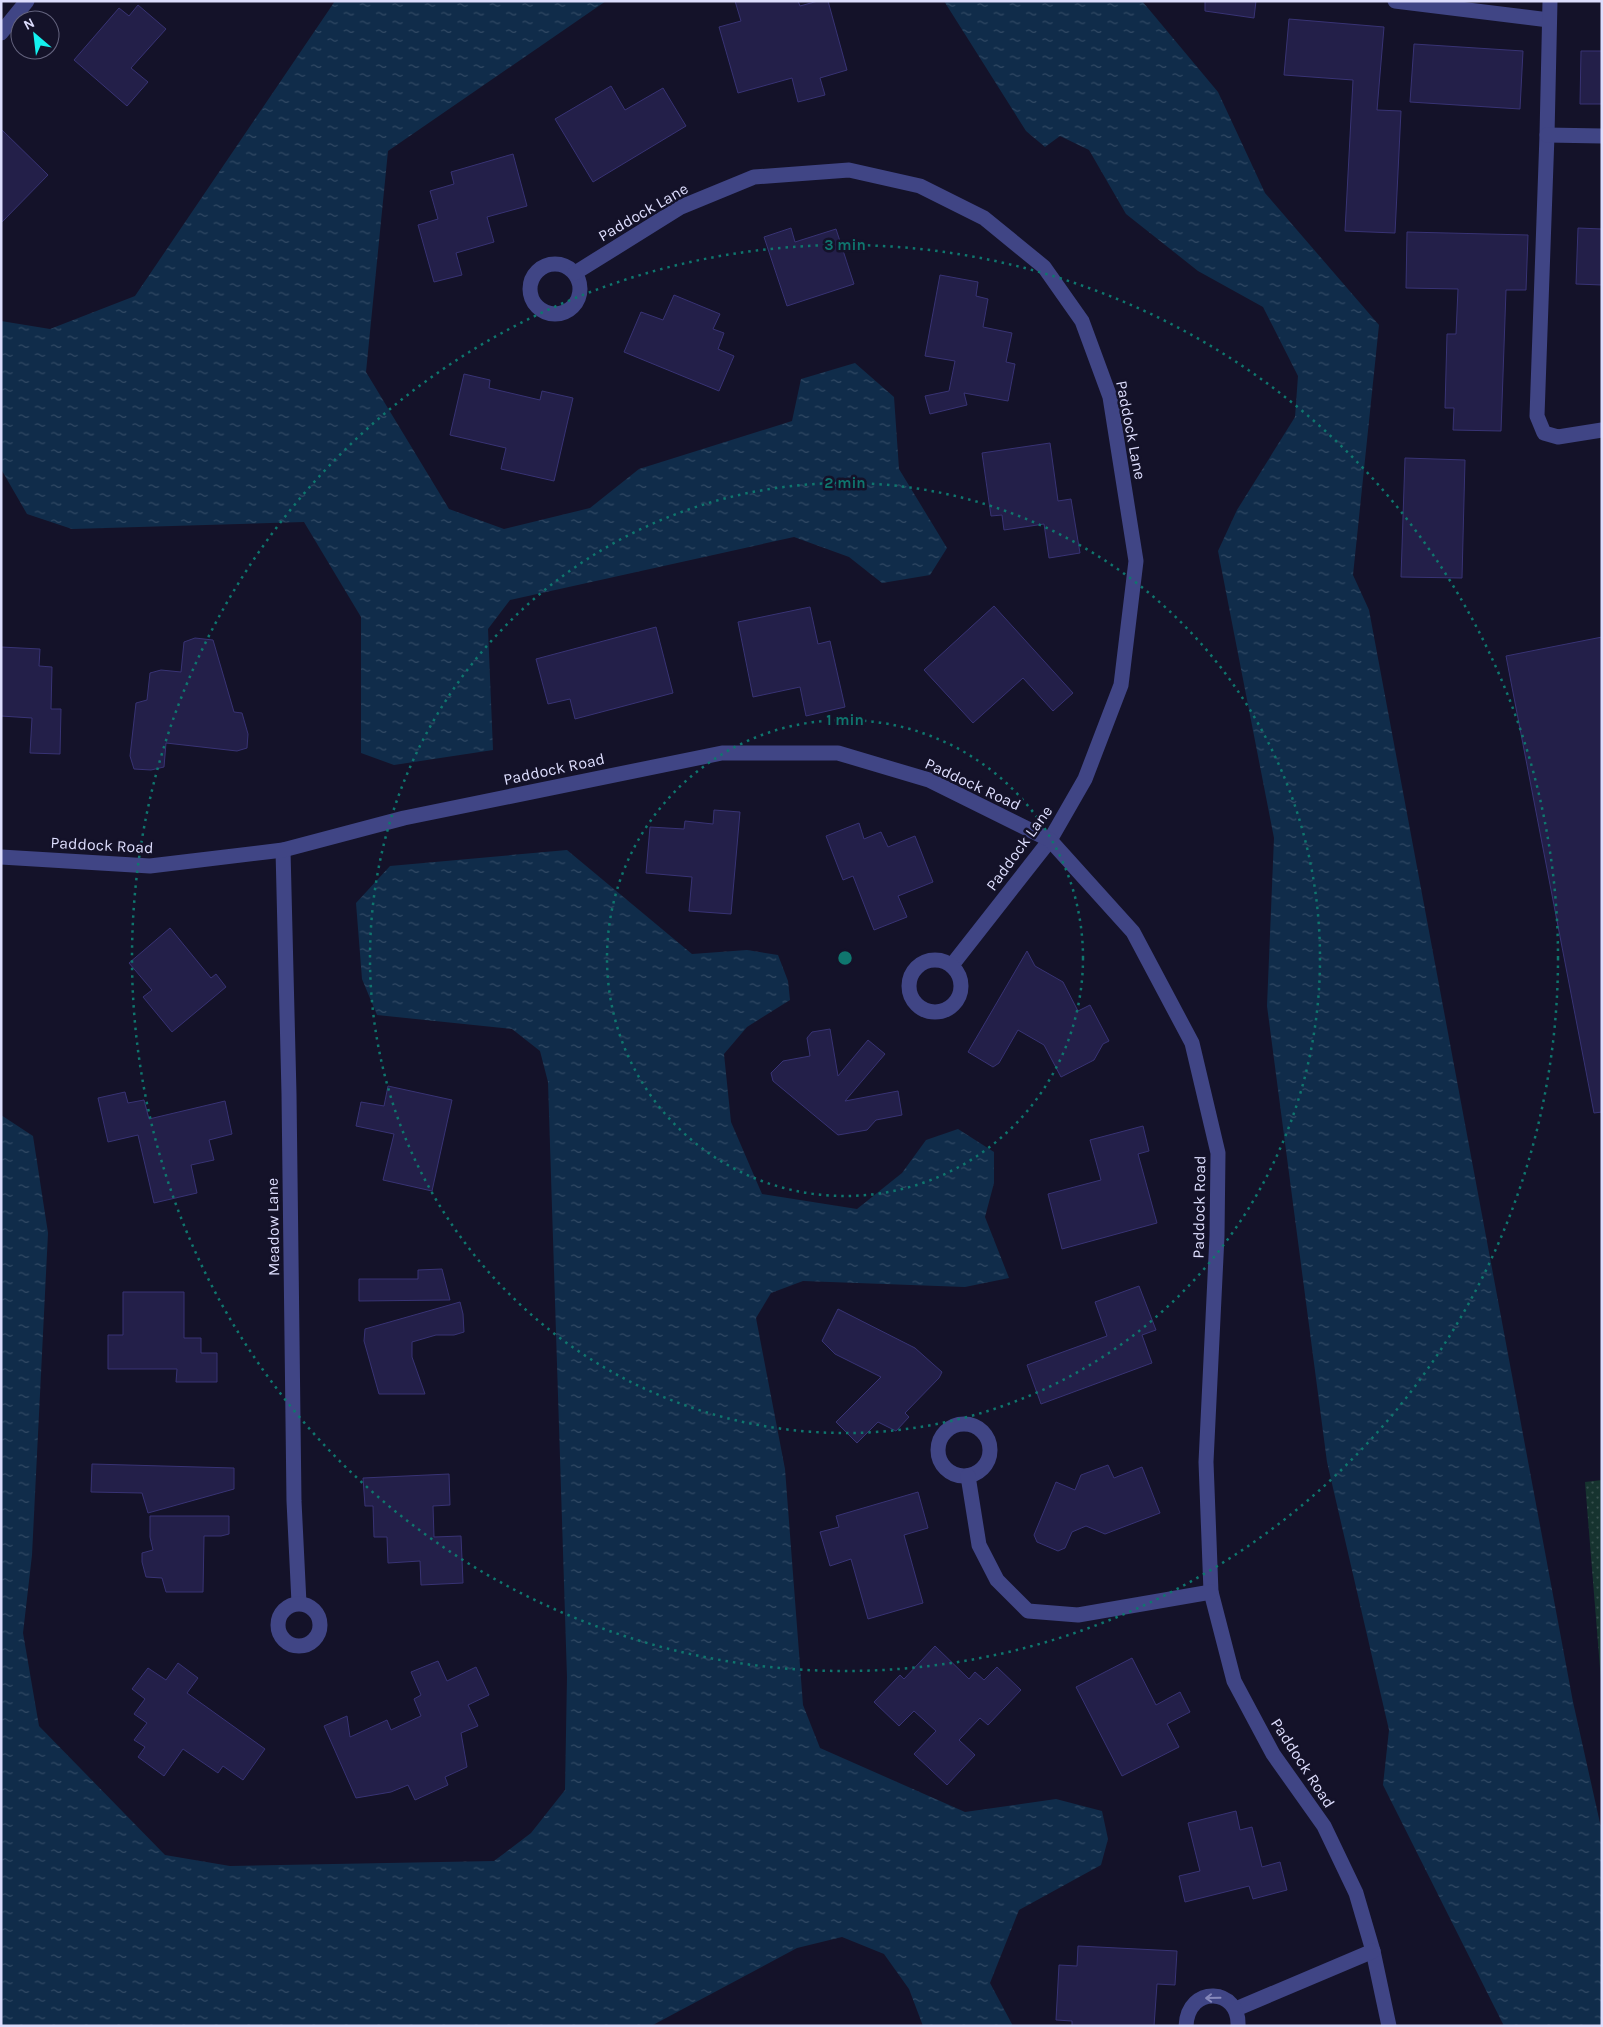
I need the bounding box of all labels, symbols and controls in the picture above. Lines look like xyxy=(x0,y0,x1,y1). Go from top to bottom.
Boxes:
north arrow xyxy=(10,10,60,60)
text: N xyxy=(21,14,38,34)
street label: Paddock Lane xyxy=(595,179,691,245)
text: 3 min xyxy=(824,236,866,254)
street label: Paddock Lane xyxy=(1112,379,1150,481)
text: 2 min xyxy=(824,474,866,492)
text: 1 min xyxy=(826,711,864,729)
street label: Paddock Road xyxy=(502,749,606,789)
street label: Paddock Road xyxy=(922,754,1024,814)
street label: Paddock Lane xyxy=(982,802,1056,894)
street label: Paddock Road xyxy=(50,833,154,857)
centre of rings xyxy=(836,949,854,967)
street label: Paddock Road xyxy=(1189,1155,1209,1259)
street label: Meadow Lane xyxy=(263,1178,283,1276)
street label: Paddock Road xyxy=(1267,1715,1339,1811)
one-way arrow xyxy=(1205,1993,1221,2002)

